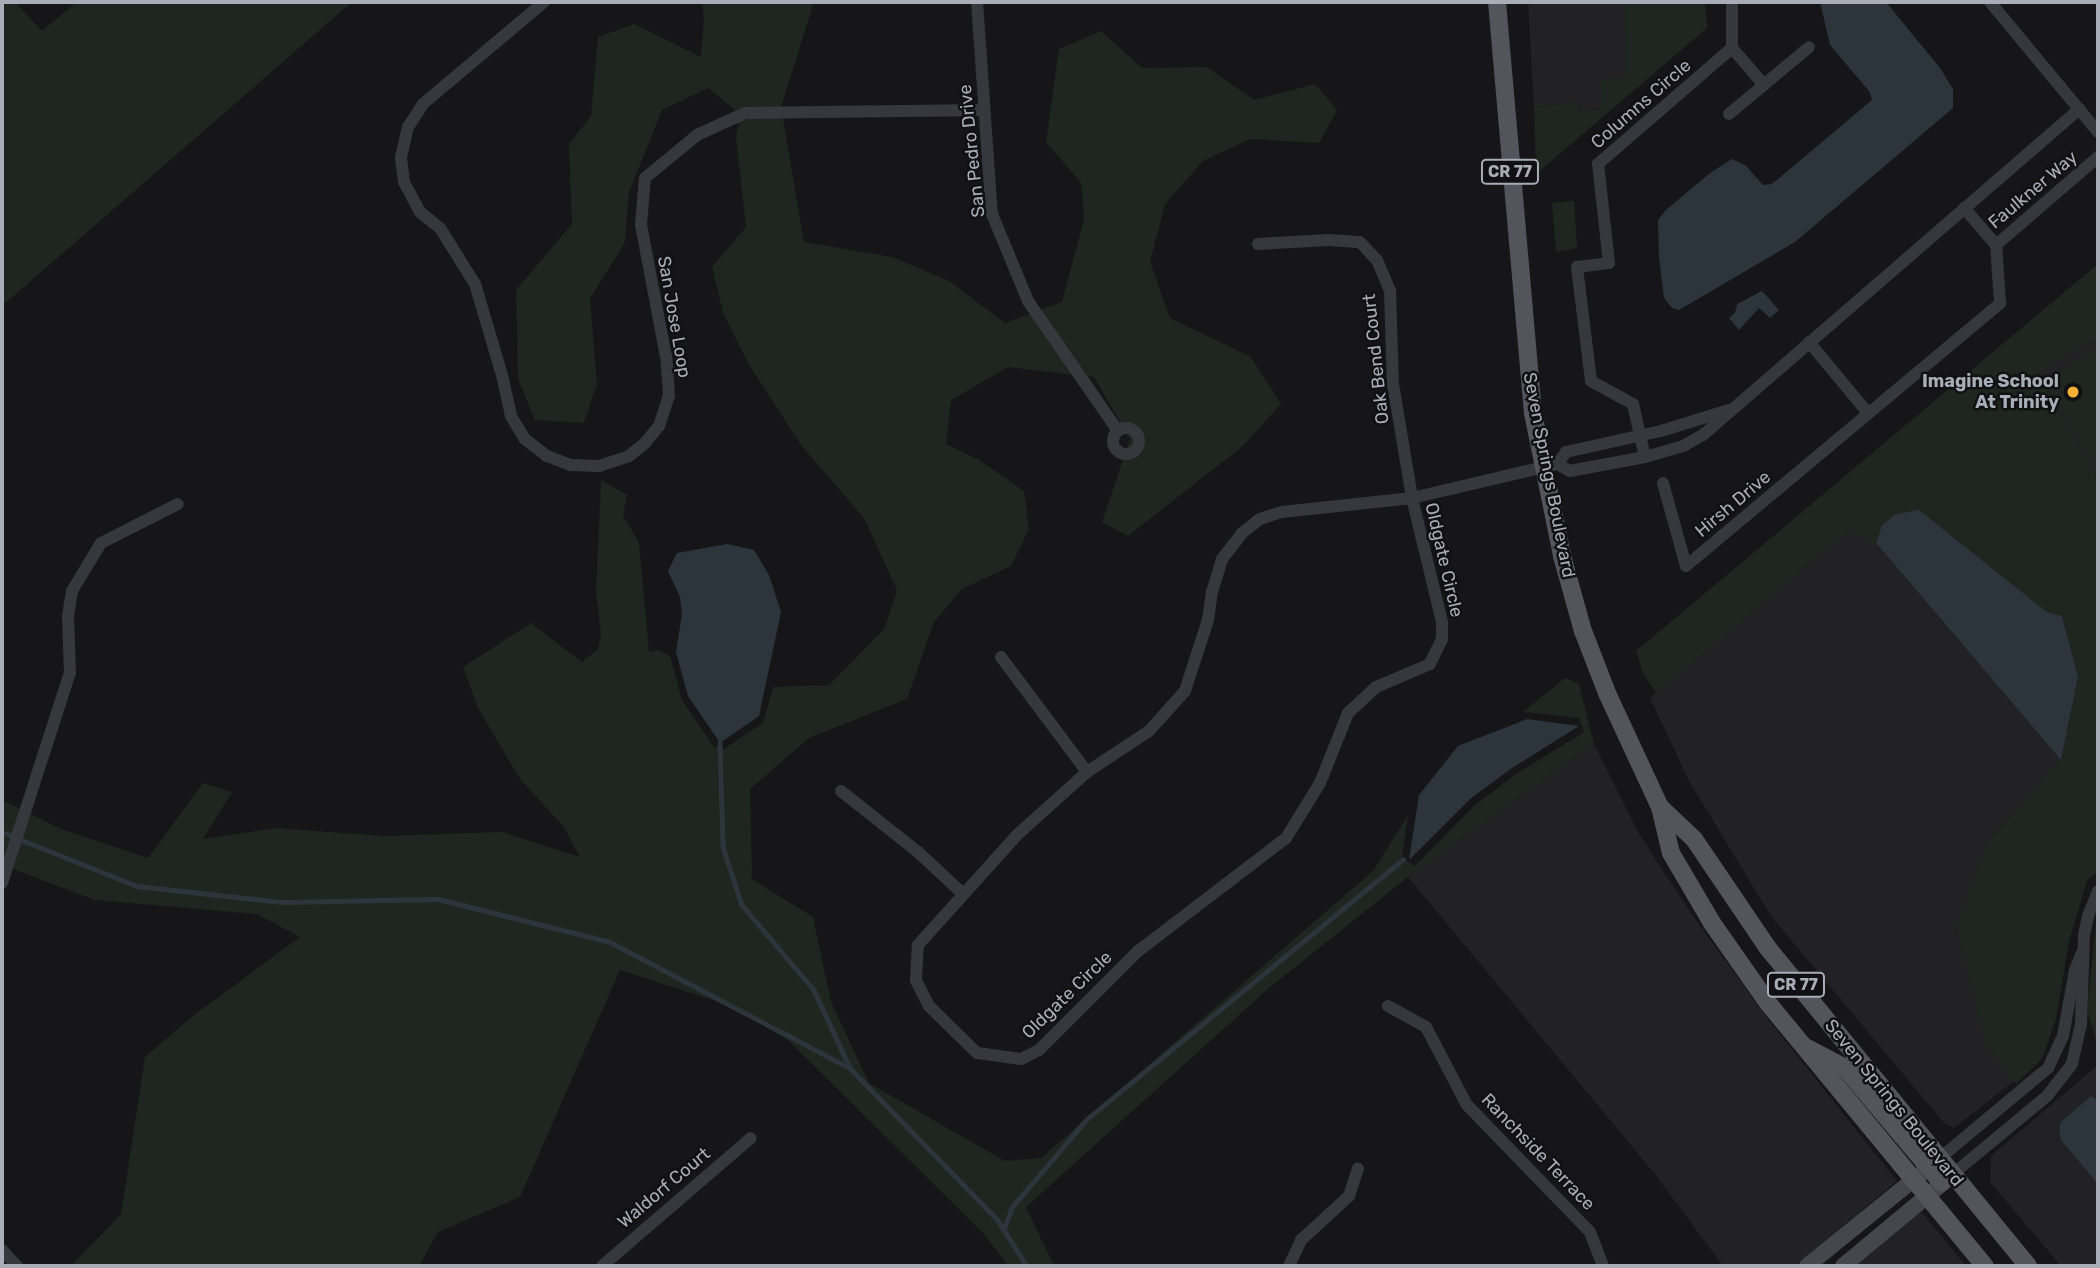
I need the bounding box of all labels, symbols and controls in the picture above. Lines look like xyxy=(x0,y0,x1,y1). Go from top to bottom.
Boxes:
street label: Columns Circle xyxy=(1587,55,1695,153)
street label: San Pedro Drive xyxy=(954,84,990,218)
street label: Faulkner Way xyxy=(1984,146,2082,234)
road number: CR 77 xyxy=(1480,160,1540,184)
street label: San Jose Loop xyxy=(653,254,695,380)
street label: Oak Bend Court xyxy=(1358,293,1394,425)
street label: Seven Springs Boulevard xyxy=(1518,371,1580,579)
place label: Imagine School At Trinity xyxy=(1922,371,2059,414)
marker: Imagine School At Trinity xyxy=(2065,384,2081,400)
street label: Hirsh Drive xyxy=(1691,466,1775,542)
street label: Oldgate Circle xyxy=(1420,501,1468,619)
street label: Oldgate Circle xyxy=(1017,947,1117,1043)
road number: CR 77 xyxy=(1766,973,1826,998)
street label: Seven Springs Boulevard xyxy=(1820,1015,1968,1191)
street label: Ranchside Terrace xyxy=(1477,1089,1599,1215)
street label: Waldorf Court xyxy=(613,1143,715,1233)

